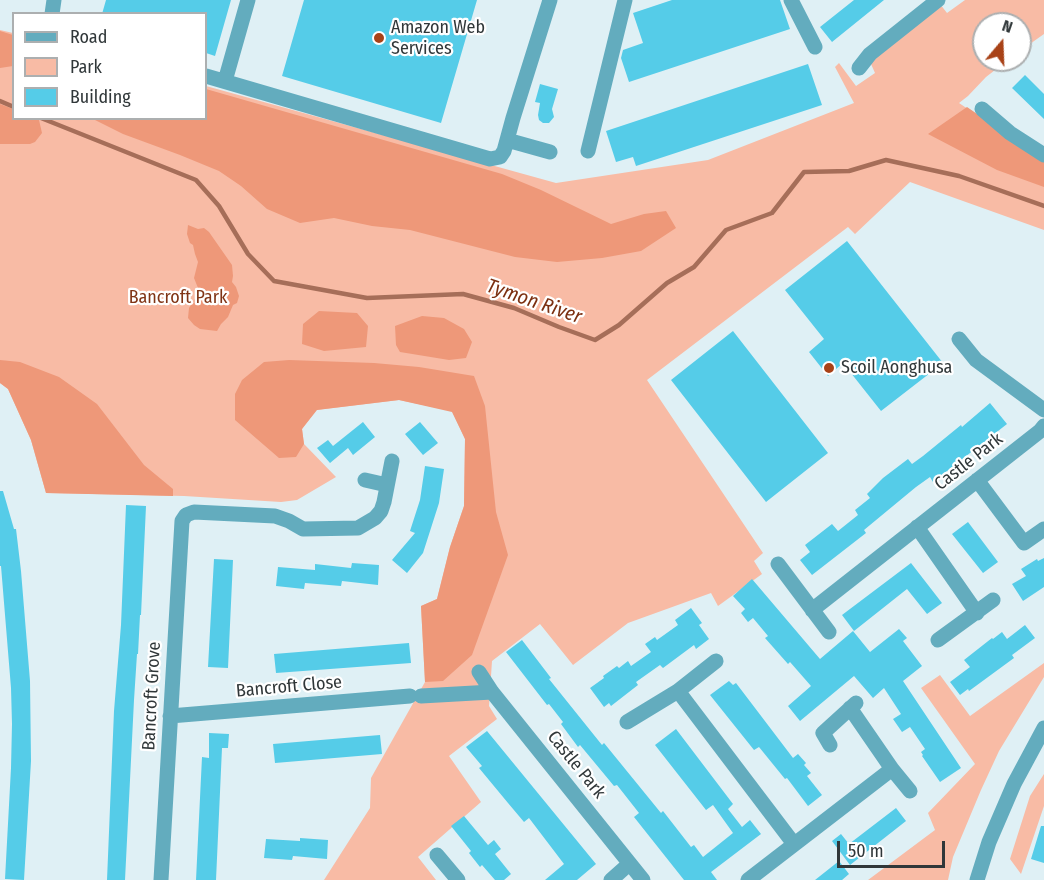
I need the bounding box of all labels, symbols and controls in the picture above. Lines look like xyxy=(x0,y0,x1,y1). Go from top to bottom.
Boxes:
legend xyxy=(12,12,207,120)
north arrow xyxy=(972,12,1032,72)
text: N xyxy=(1000,16,1015,37)
place label: Amazon Web Services xyxy=(391,17,485,60)
text: Road xyxy=(70,26,107,48)
marker: Amazon Web Services xyxy=(372,31,386,45)
text: Park xyxy=(70,56,102,78)
text: Building xyxy=(70,86,131,108)
water label: Tymon River xyxy=(483,275,585,329)
park label: Bancroft Park xyxy=(129,287,227,309)
place label: Scoil Aonghusa xyxy=(841,357,952,379)
marker: Scoil Aonghusa xyxy=(822,361,836,375)
street label: Castle Park xyxy=(931,429,1007,495)
street label: Bancroft Grove xyxy=(138,641,166,751)
street label: Bancroft Close xyxy=(235,672,343,702)
street label: Castle Park xyxy=(542,727,610,803)
scale bar xyxy=(840,829,948,867)
text: 50 m xyxy=(848,840,884,862)

